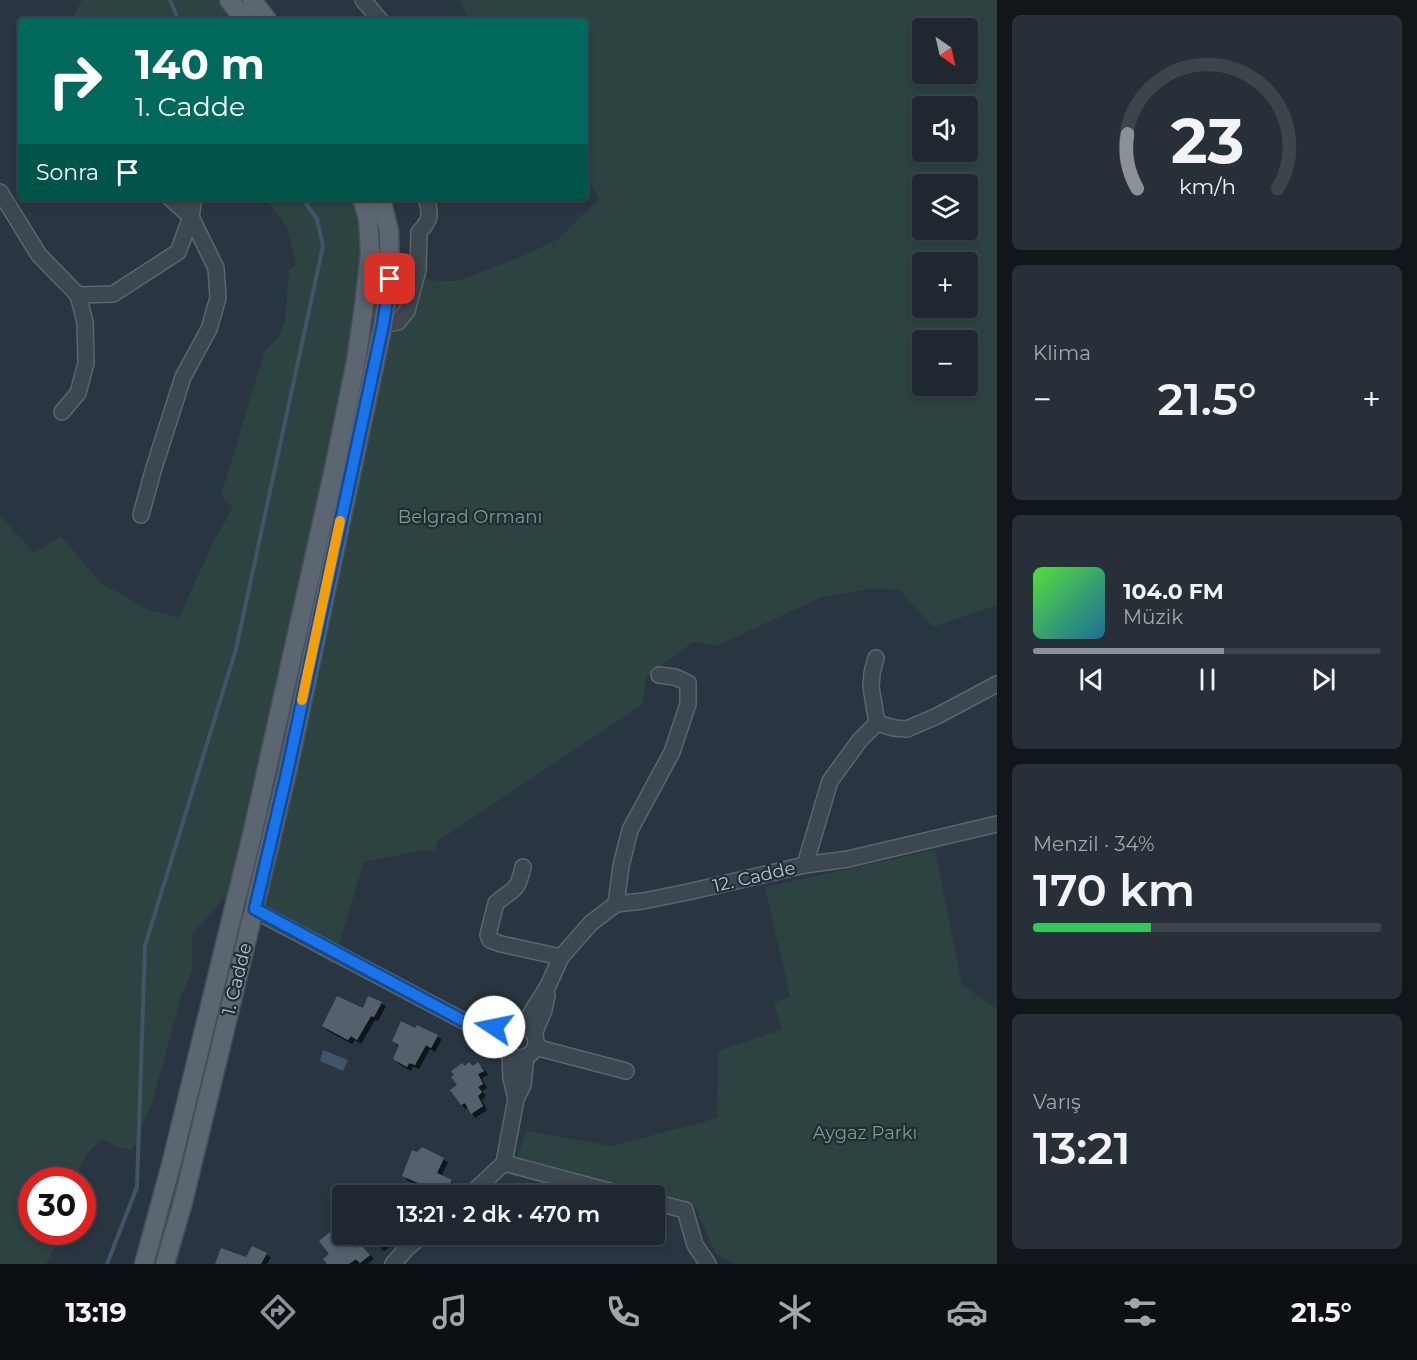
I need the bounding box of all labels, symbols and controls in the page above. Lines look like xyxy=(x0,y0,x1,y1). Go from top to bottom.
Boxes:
north arrow xyxy=(912,18,978,84)
map controls xyxy=(912,18,978,396)
text: 140 m xyxy=(135,38,265,90)
icon: right xyxy=(36,42,114,120)
text: 1. Cadde xyxy=(135,90,245,123)
button: sound xyxy=(912,96,978,162)
text: 23 xyxy=(1170,104,1244,180)
icon: arrive xyxy=(111,156,144,189)
text: Sonra xyxy=(36,159,99,186)
button: layers xyxy=(912,174,978,240)
text: km/h xyxy=(1178,174,1236,200)
button: + xyxy=(912,252,978,318)
pin xyxy=(364,253,415,304)
icon: arrive xyxy=(373,262,406,295)
button: − xyxy=(912,330,978,396)
text: Klima xyxy=(1033,341,1091,365)
text: 21.5° xyxy=(1157,371,1257,426)
text: − xyxy=(1033,379,1052,419)
text: + xyxy=(1362,379,1381,419)
park label: Belgrad Ormanı xyxy=(398,506,542,528)
text: 104.0 FM xyxy=(1123,578,1224,605)
text: Müzik xyxy=(1123,605,1183,629)
icon: previous xyxy=(1075,663,1108,696)
icon: pause xyxy=(1191,663,1224,696)
icon: next xyxy=(1307,663,1340,696)
text: Menzil · 34% xyxy=(1033,832,1155,856)
street label: 12. Cadde xyxy=(711,857,797,897)
text: 170 km xyxy=(1033,862,1195,917)
street label: 1. Cadde xyxy=(217,941,257,1017)
position arrow xyxy=(462,995,526,1059)
text: Varış xyxy=(1033,1090,1081,1114)
text: 13:21 xyxy=(1033,1120,1131,1175)
park label: Aygaz Parkı xyxy=(813,1122,917,1144)
speed limit sign: 30 xyxy=(18,1167,96,1245)
text: 13:21 · 2 dk · 470 m xyxy=(397,1201,600,1228)
icon: directions xyxy=(257,1291,299,1333)
icon: music xyxy=(429,1291,471,1333)
icon: phone xyxy=(602,1291,644,1333)
icon: climate xyxy=(774,1291,816,1333)
icon: car xyxy=(946,1291,988,1333)
icon: filters xyxy=(1119,1291,1161,1333)
text: 13:19 xyxy=(65,1296,127,1329)
text: 21.5° xyxy=(1291,1296,1352,1329)

